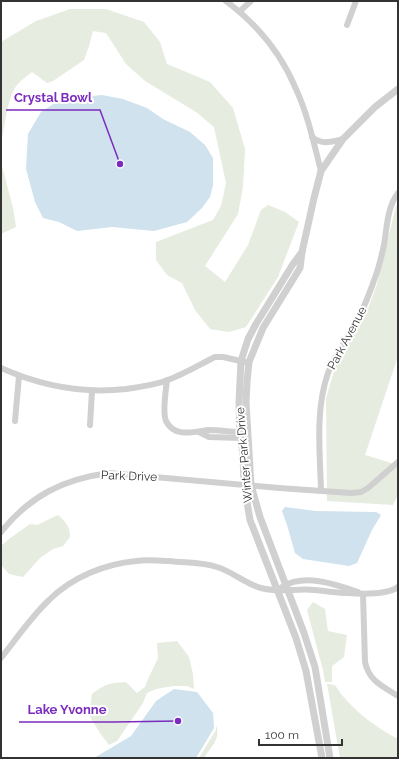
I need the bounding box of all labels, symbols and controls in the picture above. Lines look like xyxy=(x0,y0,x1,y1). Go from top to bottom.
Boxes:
callout: Crystal Bowl xyxy=(6,85,100,110)
text: Crystal Bowl xyxy=(14,90,93,105)
street label: Park Avenue xyxy=(325,304,369,372)
street label: Winter Park Drive xyxy=(233,406,255,504)
street label: Park Drive xyxy=(101,468,157,484)
callout: Lake Yvonne xyxy=(19,697,114,722)
text: Lake Yvonne xyxy=(28,702,107,717)
scale bar xyxy=(259,721,342,747)
text: 100 m xyxy=(265,728,299,742)

